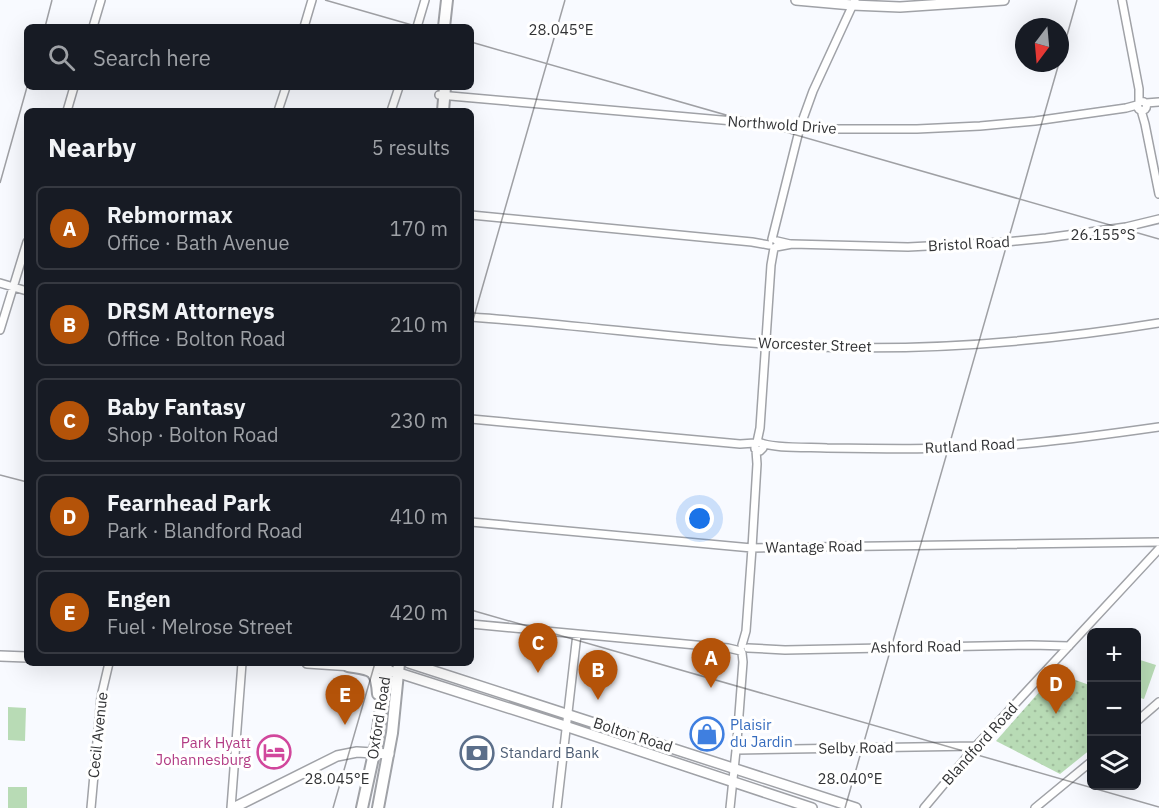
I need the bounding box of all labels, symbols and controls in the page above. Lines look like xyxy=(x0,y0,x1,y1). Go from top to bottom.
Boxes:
north arrow xyxy=(1015,18,1069,72)
text: 28.045°E xyxy=(529,20,593,39)
search box xyxy=(24,24,474,90)
icon: search xyxy=(45,41,78,74)
text: Search here xyxy=(93,43,211,72)
street label: Northwold Drive xyxy=(727,111,837,138)
text: Nearby xyxy=(48,130,136,164)
text: 5 results xyxy=(372,134,450,161)
text: Rebmormax xyxy=(107,200,233,229)
text: A xyxy=(63,215,76,242)
text: 170 m xyxy=(390,215,448,242)
text: 26.155°S xyxy=(1071,225,1135,244)
text: Office · Bath Avenue xyxy=(107,229,289,256)
street label: Bristol Road xyxy=(928,232,1010,255)
text: DRSM Attorneys xyxy=(107,296,275,325)
text: B xyxy=(63,311,76,338)
text: 210 m xyxy=(390,311,448,338)
text: Office · Bolton Road xyxy=(107,325,286,352)
street label: Worcester Street xyxy=(758,333,872,356)
text: Baby Fantasy xyxy=(107,392,246,421)
text: C xyxy=(63,407,76,434)
text: 230 m xyxy=(390,407,448,434)
text: Shop · Bolton Road xyxy=(107,421,279,448)
street label: Rutland Road xyxy=(924,434,1016,457)
text: Fearnhead Park xyxy=(107,488,271,517)
text: D xyxy=(63,503,76,530)
text: 410 m xyxy=(390,503,448,530)
your location xyxy=(685,504,714,533)
text: Park · Blandford Road xyxy=(107,517,303,544)
street label: Wantage Road xyxy=(765,536,863,557)
text: Engen xyxy=(107,584,171,613)
text: E xyxy=(63,599,76,626)
text: 420 m xyxy=(390,599,448,626)
text: Fuel · Melrose Street xyxy=(107,613,293,640)
pin: C xyxy=(518,624,558,673)
map controls xyxy=(1087,628,1141,790)
button: + xyxy=(1087,628,1141,682)
street label: Ashford Road xyxy=(870,636,962,657)
pin: A xyxy=(692,638,730,688)
pin: B xyxy=(578,650,618,700)
pin: D xyxy=(1036,664,1076,714)
street label: Oxford Road xyxy=(363,675,394,761)
pin: E xyxy=(326,676,364,725)
button: − xyxy=(1087,682,1141,736)
street label: Cecil Avenue xyxy=(84,691,111,779)
street label: Blandford Road xyxy=(938,698,1022,789)
street label: Bolton Road xyxy=(591,713,675,756)
place label: Plaisir du Jardin xyxy=(730,715,793,751)
shop icon: Plaisir du Jardin xyxy=(689,716,725,752)
place label: Park Hyatt Johannesburg xyxy=(156,733,251,769)
hotel icon: Park Hyatt Johannesburg xyxy=(256,734,292,770)
bank icon: Standard Bank xyxy=(459,735,495,771)
button: layers xyxy=(1087,736,1141,790)
street label: Selby Road xyxy=(818,737,894,758)
place label: Standard Bank xyxy=(500,743,599,762)
text: 28.045°E xyxy=(305,769,369,788)
text: 28.040°E xyxy=(818,769,882,788)

